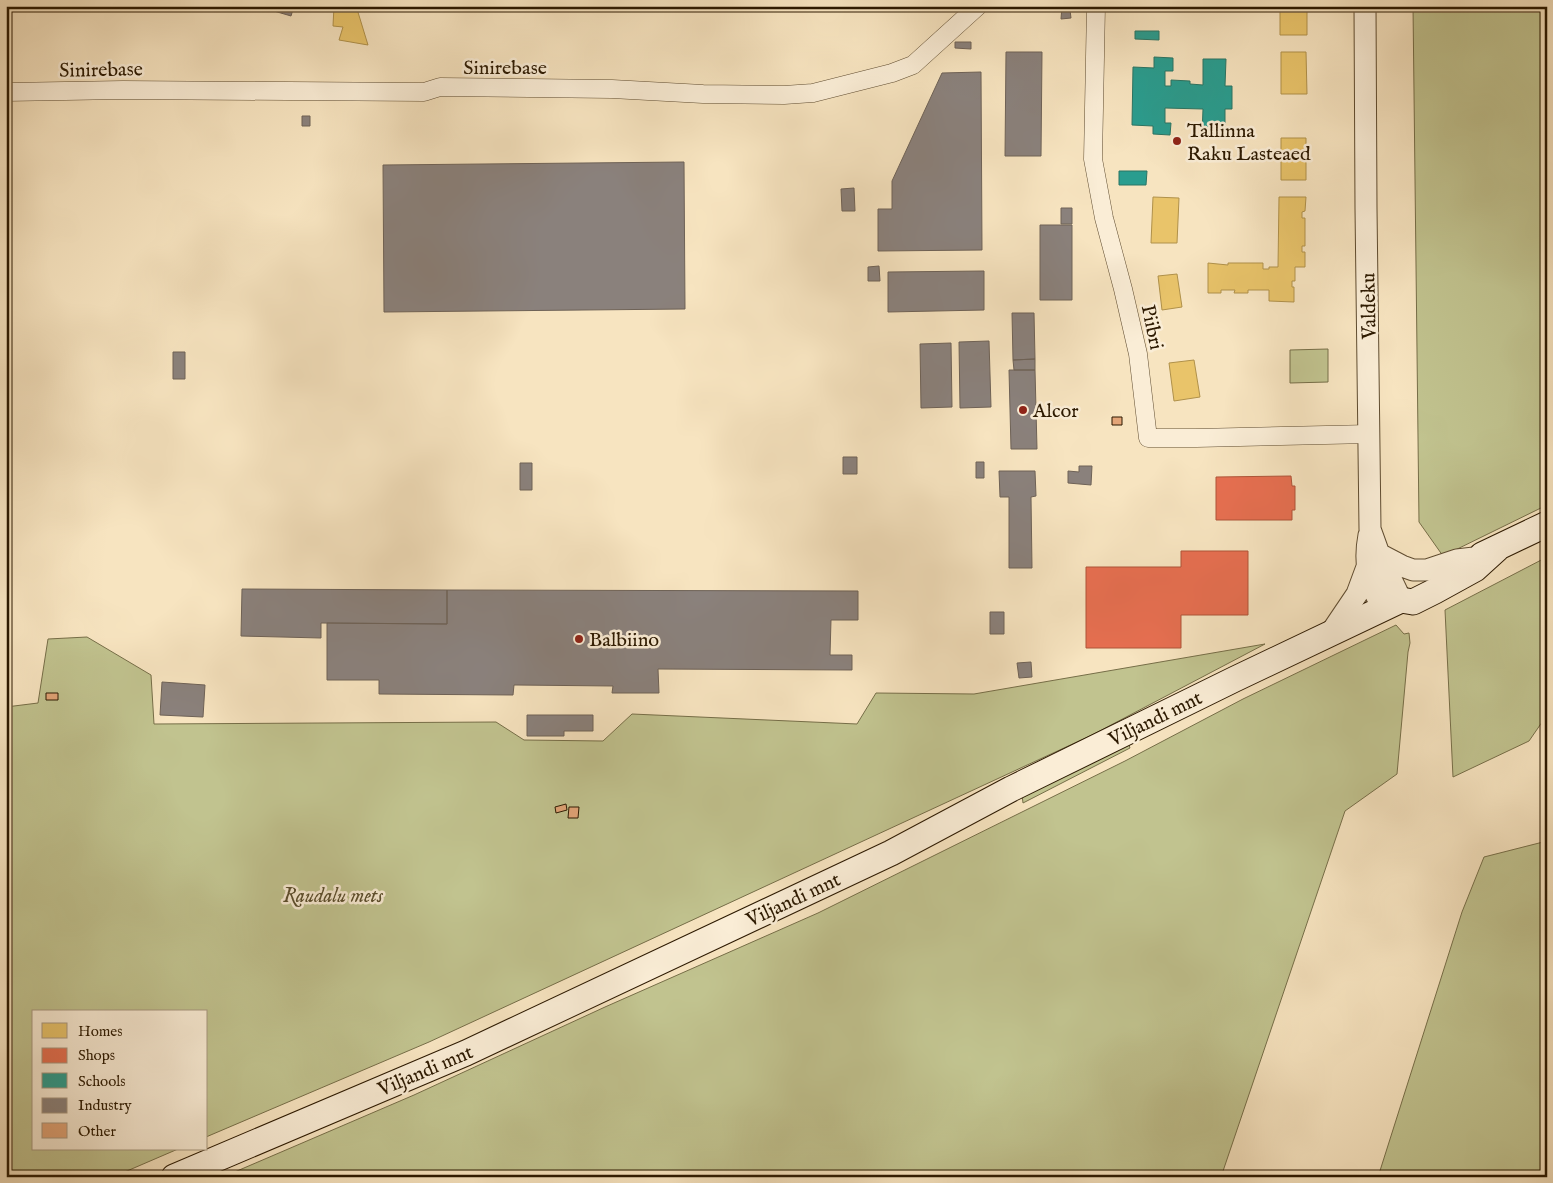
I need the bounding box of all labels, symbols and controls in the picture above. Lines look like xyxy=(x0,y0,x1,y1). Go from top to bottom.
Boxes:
street label: Sinirebase xyxy=(463,56,547,81)
street label: Sinirebase xyxy=(59,57,143,84)
place label: Tallinna Raku Lasteaed xyxy=(1187,119,1311,167)
marker: Tallinna Raku Lasteaed xyxy=(1171,135,1183,147)
street label: Valdeku xyxy=(1356,272,1383,341)
street label: Piibri xyxy=(1135,302,1168,352)
place label: Alcor xyxy=(1032,399,1079,424)
marker: Alcor xyxy=(1017,404,1029,416)
place label: Balbiino xyxy=(589,628,659,653)
marker: Balbiino xyxy=(573,633,585,645)
street label: Viljandi mnt xyxy=(1104,686,1207,753)
street label: Viljandi mnt xyxy=(742,868,845,933)
park label: Raudalu mets xyxy=(283,884,383,909)
legend xyxy=(32,1010,208,1150)
text: Homes xyxy=(78,1022,122,1041)
street label: Viljandi mnt xyxy=(373,1040,477,1103)
text: Shops xyxy=(78,1046,115,1065)
text: Schools xyxy=(78,1072,126,1091)
text: Industry xyxy=(78,1096,132,1115)
text: Other xyxy=(78,1122,116,1141)

